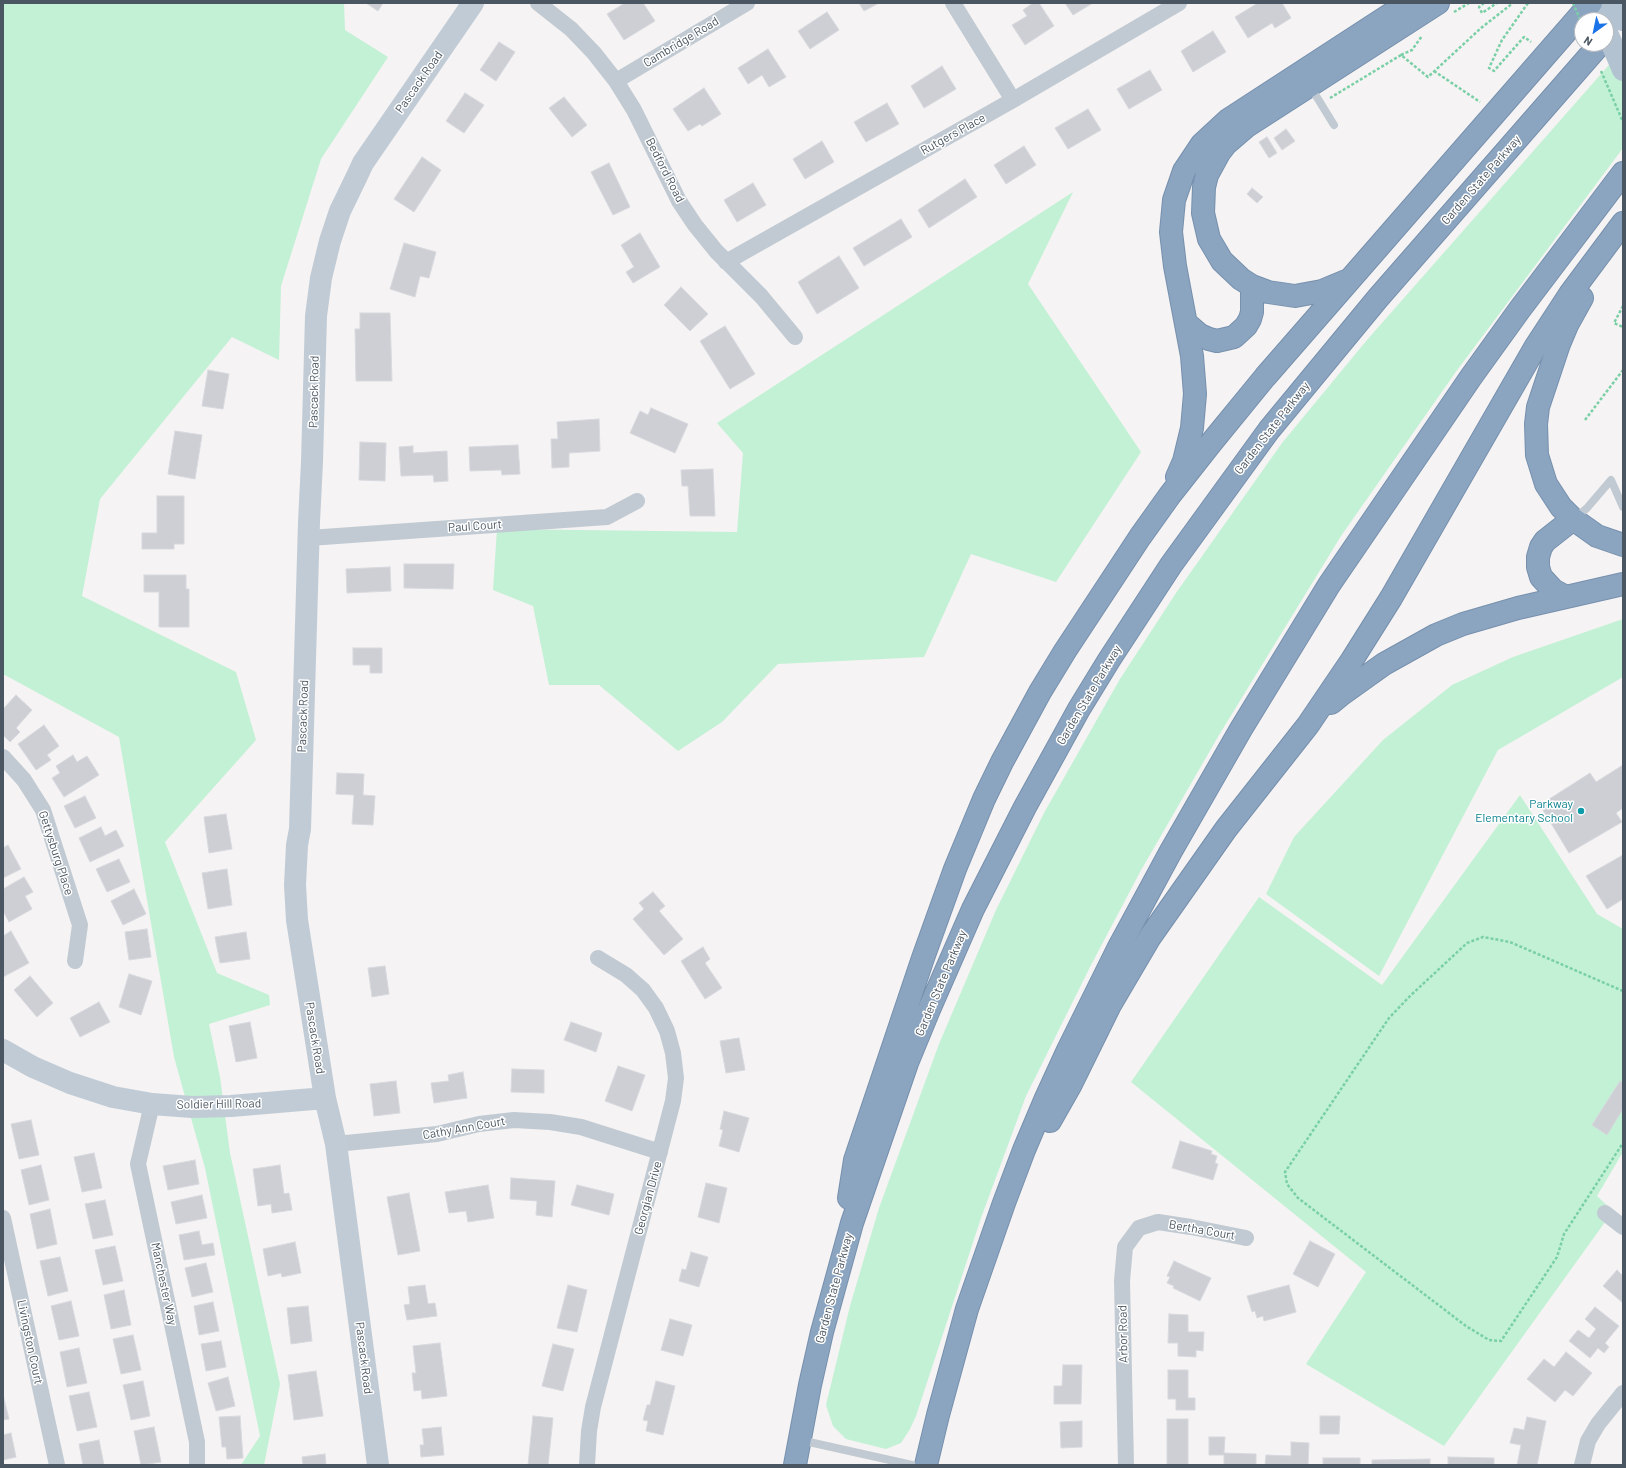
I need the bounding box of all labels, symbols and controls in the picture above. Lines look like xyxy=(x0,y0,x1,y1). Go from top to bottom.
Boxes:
north arrow xyxy=(1574,12,1614,52)
street label: Cambridge Road xyxy=(641,14,721,70)
text: N xyxy=(1581,34,1594,49)
street label: Pascack Road xyxy=(392,48,446,116)
street label: Rutgers Place xyxy=(918,110,988,158)
street label: Garden State Parkway xyxy=(1438,132,1524,228)
street label: Bedford Road xyxy=(643,135,687,205)
street label: Pascack Road xyxy=(306,356,322,428)
street label: Garden State Parkway xyxy=(1231,379,1313,477)
street label: Paul Court xyxy=(448,517,502,535)
street label: Garden State Parkway xyxy=(1054,643,1124,747)
street label: Pascack Road xyxy=(295,680,311,752)
place label: Parkway Elementary School xyxy=(1475,797,1573,825)
marker: Parkway Elementary School xyxy=(1576,806,1586,816)
street label: Gettysburg Place xyxy=(36,809,76,897)
street label: Garden State Parkway xyxy=(912,928,970,1038)
street label: Pascack Road xyxy=(302,1001,328,1075)
street label: Soldier Hill Road xyxy=(177,1096,261,1112)
street label: Cathy Ann Court xyxy=(422,1114,506,1142)
street label: Georgian Drive xyxy=(631,1160,665,1236)
street label: Bertha Court xyxy=(1168,1217,1236,1243)
street label: Garden State Parkway xyxy=(812,1231,856,1345)
street label: Manchester Way xyxy=(148,1241,180,1327)
street label: Livingston Court xyxy=(14,1298,46,1386)
street label: Arbor Road xyxy=(1115,1305,1131,1363)
street label: Pascack Road xyxy=(352,1321,376,1395)

